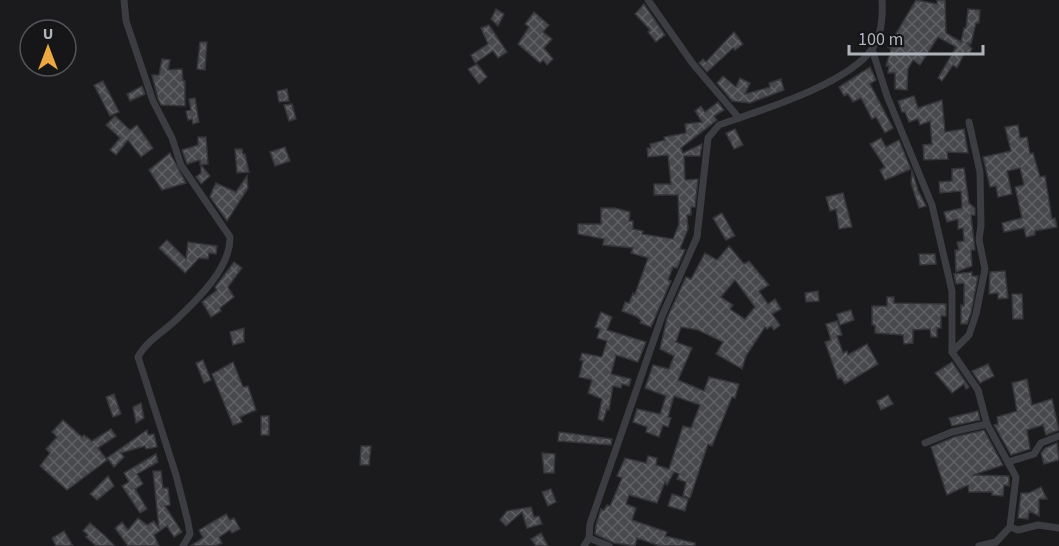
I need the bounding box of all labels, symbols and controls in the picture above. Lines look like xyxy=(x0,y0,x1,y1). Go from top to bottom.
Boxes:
north arrow xyxy=(18,18,78,78)
scale bar xyxy=(849,18,982,56)
text: U xyxy=(43,23,53,45)
text: 100 m xyxy=(858,27,903,52)

